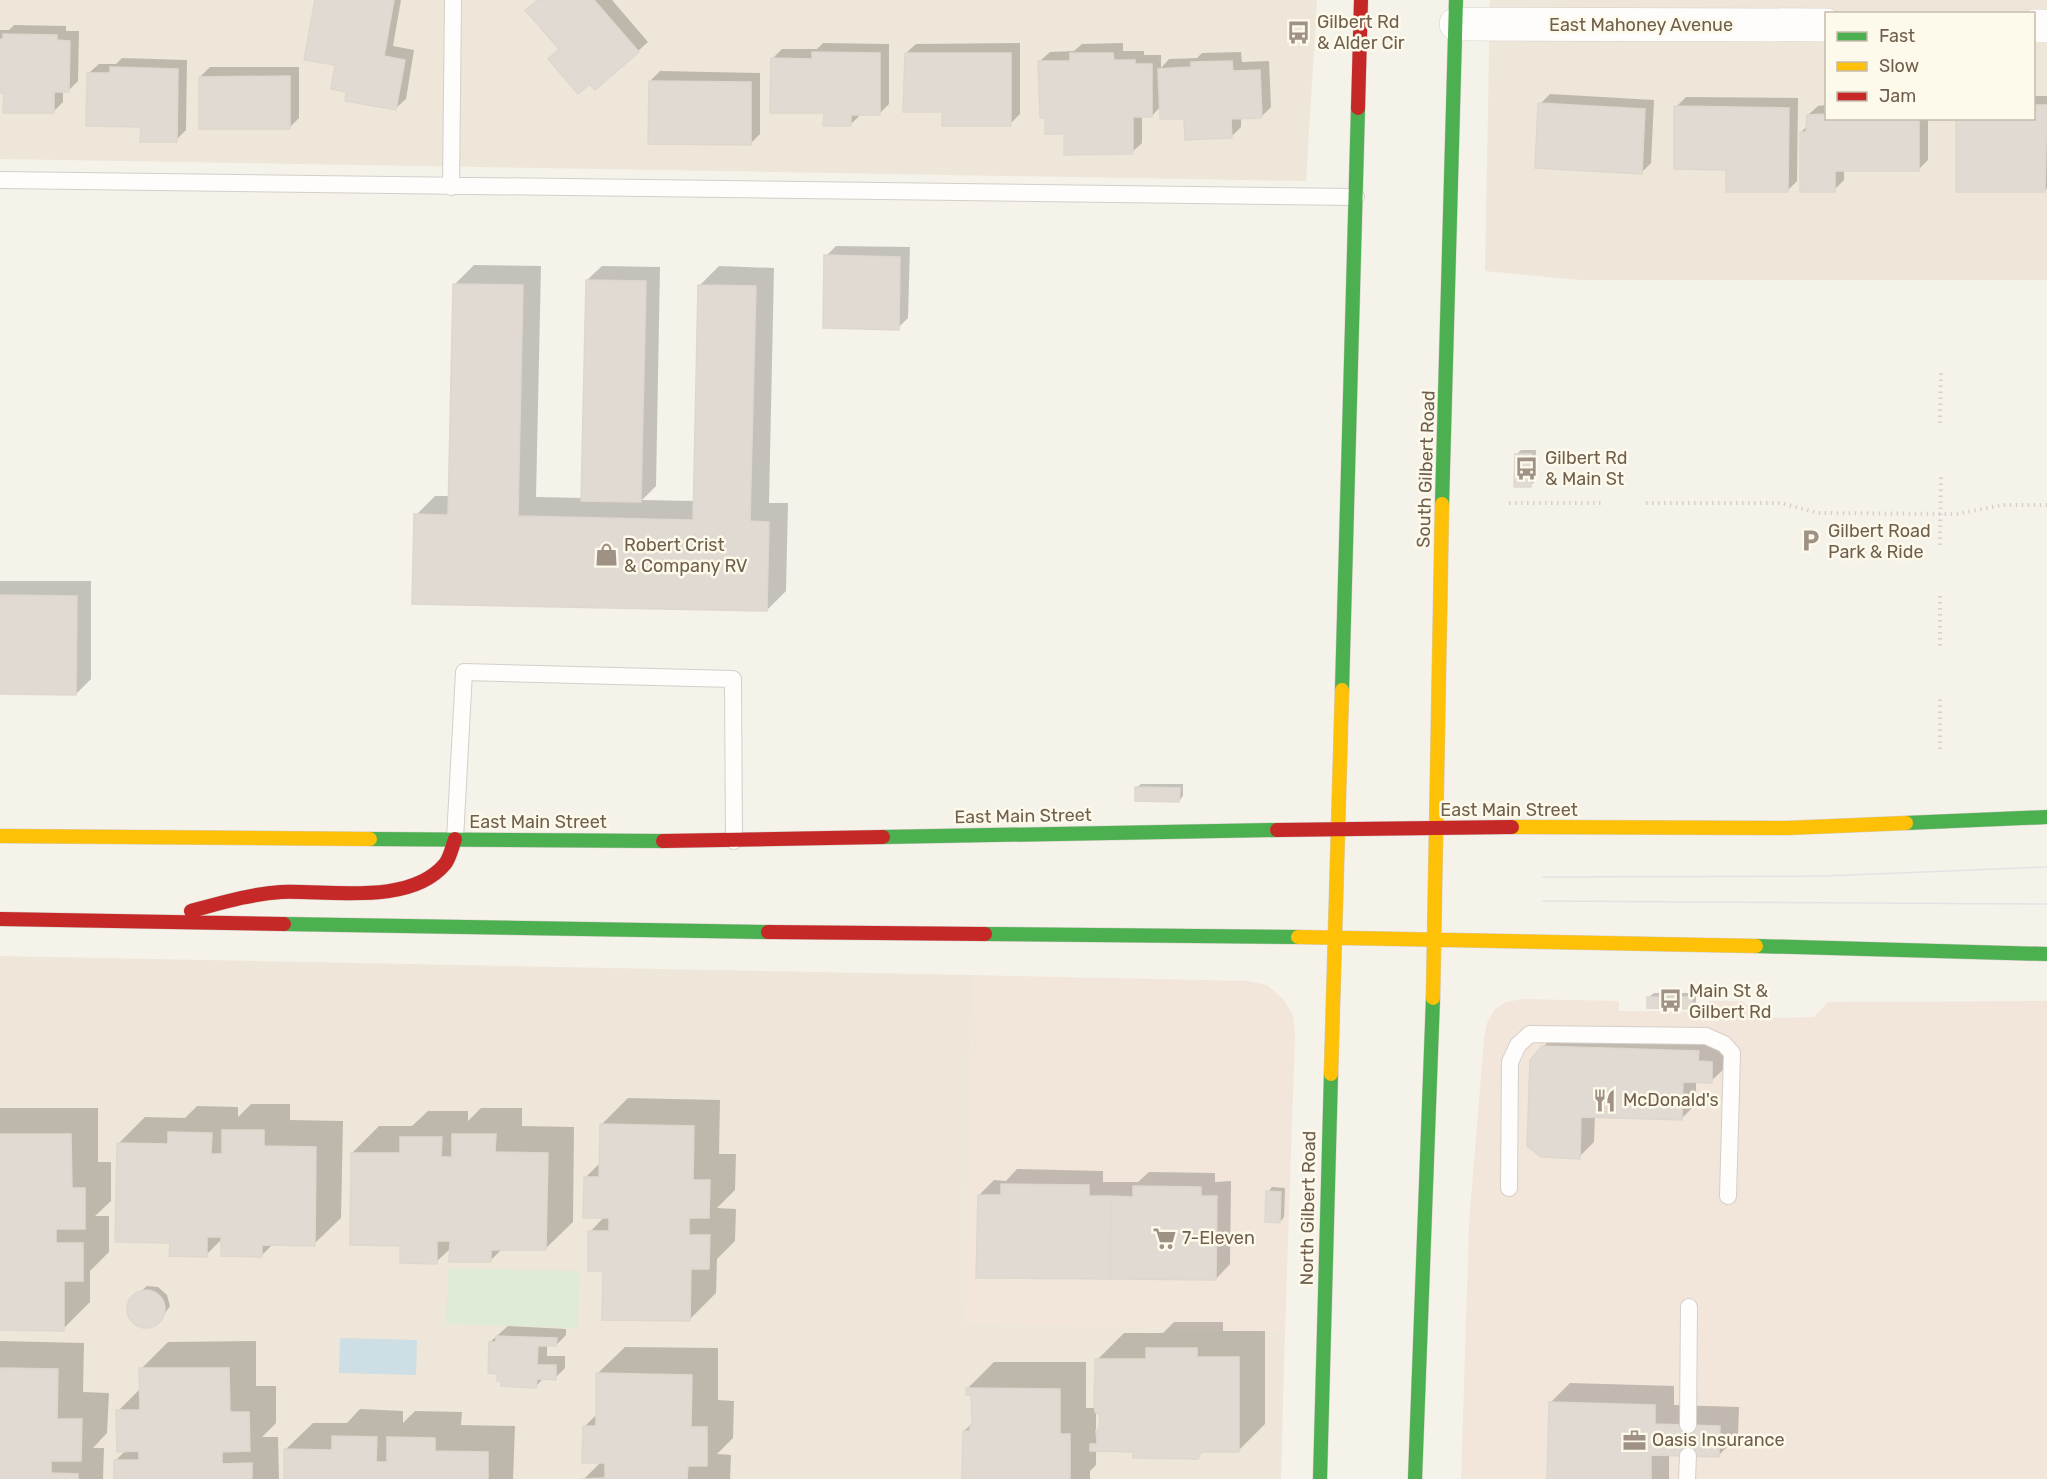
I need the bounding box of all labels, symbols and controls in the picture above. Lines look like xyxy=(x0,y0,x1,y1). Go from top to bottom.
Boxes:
place label: Gilbert Rd & Alder Cir xyxy=(1317,11,1405,54)
legend xyxy=(1825,12,2035,120)
street label: East Mahoney Avenue xyxy=(1549,14,1733,36)
bus stop icon: Gilbert Rd & Alder Cir xyxy=(1286,19,1312,45)
text: Fast xyxy=(1879,25,1915,47)
text: Slow xyxy=(1879,55,1919,77)
text: Jam xyxy=(1879,85,1916,107)
street label: South Gilbert Road xyxy=(1412,390,1440,548)
place label: Gilbert Rd & Main St xyxy=(1545,447,1627,490)
bus stop icon: Gilbert Rd & Main St xyxy=(1514,455,1540,481)
place label: Gilbert Road Park & Ride xyxy=(1828,520,1931,563)
parking icon: Gilbert Road Park & Ride xyxy=(1797,528,1823,554)
place label: Robert Crist & Company RV xyxy=(624,534,748,577)
shop icon: Robert Crist & Company RV xyxy=(593,542,619,568)
street label: East Main Street xyxy=(1440,799,1578,821)
street label: East Main Street xyxy=(954,804,1092,828)
street label: East Main Street xyxy=(469,811,607,833)
place label: Main St & Gilbert Rd xyxy=(1689,980,1771,1023)
bus stop icon: Main St & Gilbert Rd xyxy=(1658,988,1684,1014)
restaurant icon: McDonald's xyxy=(1592,1087,1618,1113)
place label: McDonald's xyxy=(1623,1089,1719,1111)
street label: North Gilbert Road xyxy=(1296,1130,1320,1286)
supermarket icon: 7-Eleven xyxy=(1151,1225,1177,1251)
place label: 7-Eleven xyxy=(1182,1227,1255,1249)
office icon: Oasis Insurance xyxy=(1621,1427,1647,1453)
place label: Oasis Insurance xyxy=(1652,1429,1785,1451)

